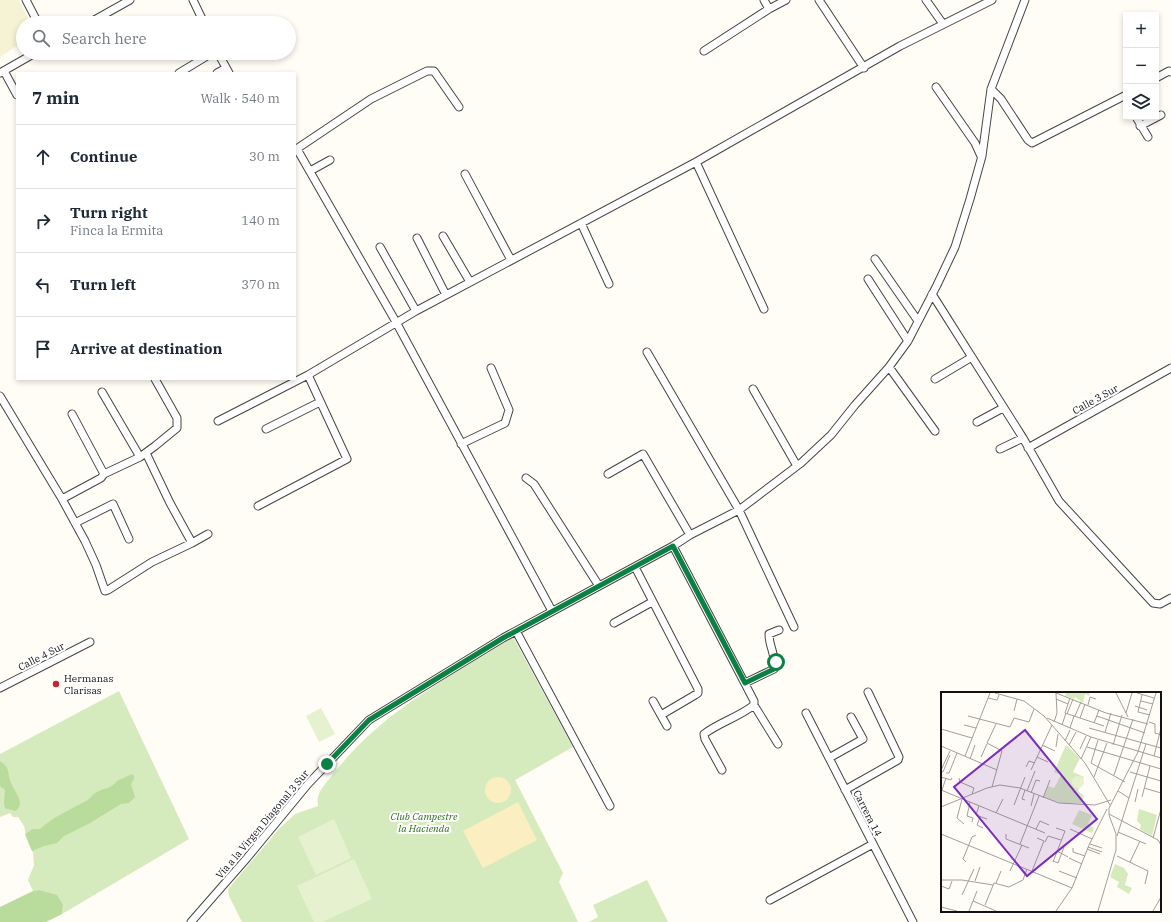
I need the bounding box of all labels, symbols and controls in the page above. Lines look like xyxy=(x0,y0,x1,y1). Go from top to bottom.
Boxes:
map controls xyxy=(1123,12,1159,120)
button: + xyxy=(1123,12,1159,48)
search box xyxy=(16,16,296,60)
icon: search xyxy=(30,27,52,49)
text: Search here xyxy=(62,29,147,48)
button: − xyxy=(1123,48,1159,84)
button: layers xyxy=(1123,84,1159,120)
text: 7 min xyxy=(32,87,80,109)
text: Walk · 540 m xyxy=(201,90,280,107)
icon: ahead xyxy=(32,146,54,168)
text: Continue xyxy=(70,147,137,166)
text: 30 m xyxy=(249,148,280,165)
text: Turn right xyxy=(70,203,148,222)
icon: right xyxy=(32,210,54,232)
text: 140 m xyxy=(241,212,280,229)
text: Finca la Ermita xyxy=(70,222,163,239)
icon: left xyxy=(32,274,54,296)
text: Turn left xyxy=(70,275,136,294)
text: 370 m xyxy=(241,276,280,293)
icon: arrive xyxy=(32,338,54,360)
text: Arrive at destination xyxy=(70,339,222,358)
street label: Calle 3 Sur xyxy=(1070,381,1121,417)
street label: Calle 4 Sur xyxy=(16,639,67,674)
route start xyxy=(767,653,785,671)
place label: Hermanas Clarisas xyxy=(64,672,113,697)
marker: Hermanas Clarisas xyxy=(51,679,61,689)
inset map xyxy=(941,692,1161,912)
route end xyxy=(318,755,336,773)
street label: Vía a la Virgen Diagonal 3 Sur xyxy=(213,767,312,881)
street label: Carrera 14 xyxy=(850,788,885,839)
park label: Club Campestre la Hacienda xyxy=(390,810,458,835)

